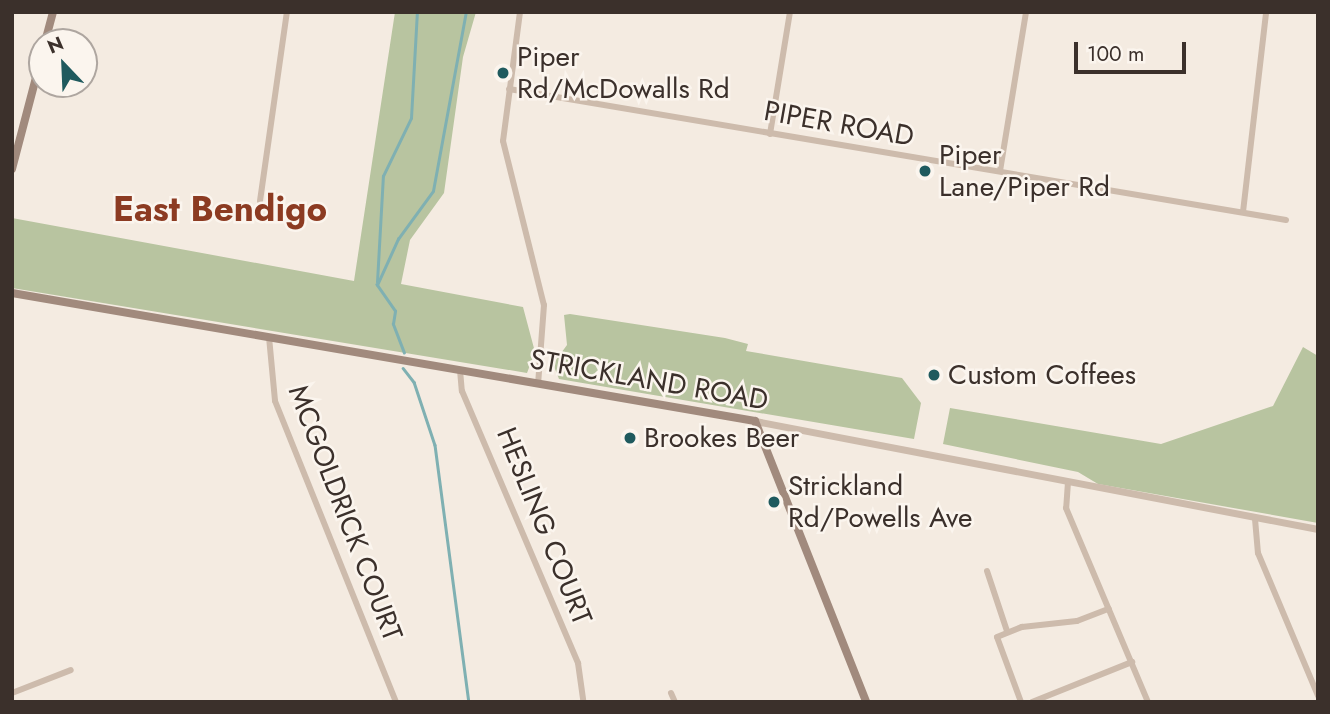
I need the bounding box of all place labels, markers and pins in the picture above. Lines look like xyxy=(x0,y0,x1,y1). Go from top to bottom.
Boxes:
place label: Piper Rd/McDowalls Rd xyxy=(517,40,730,106)
marker: Piper Rd/McDowalls Rd xyxy=(495,65,511,81)
place label: Piper Lane/Piper Rd xyxy=(939,138,1110,204)
marker: Piper Lane/Piper Rd xyxy=(917,163,933,179)
place label: Custom Coffees xyxy=(948,358,1136,392)
marker: Custom Coffees xyxy=(926,367,942,383)
place label: Brookes Beer xyxy=(644,421,799,455)
marker: Brookes Beer xyxy=(622,430,638,446)
place label: Strickland Rd/Powells Ave xyxy=(788,469,972,535)
marker: Strickland Rd/Powells Ave xyxy=(766,494,782,510)

